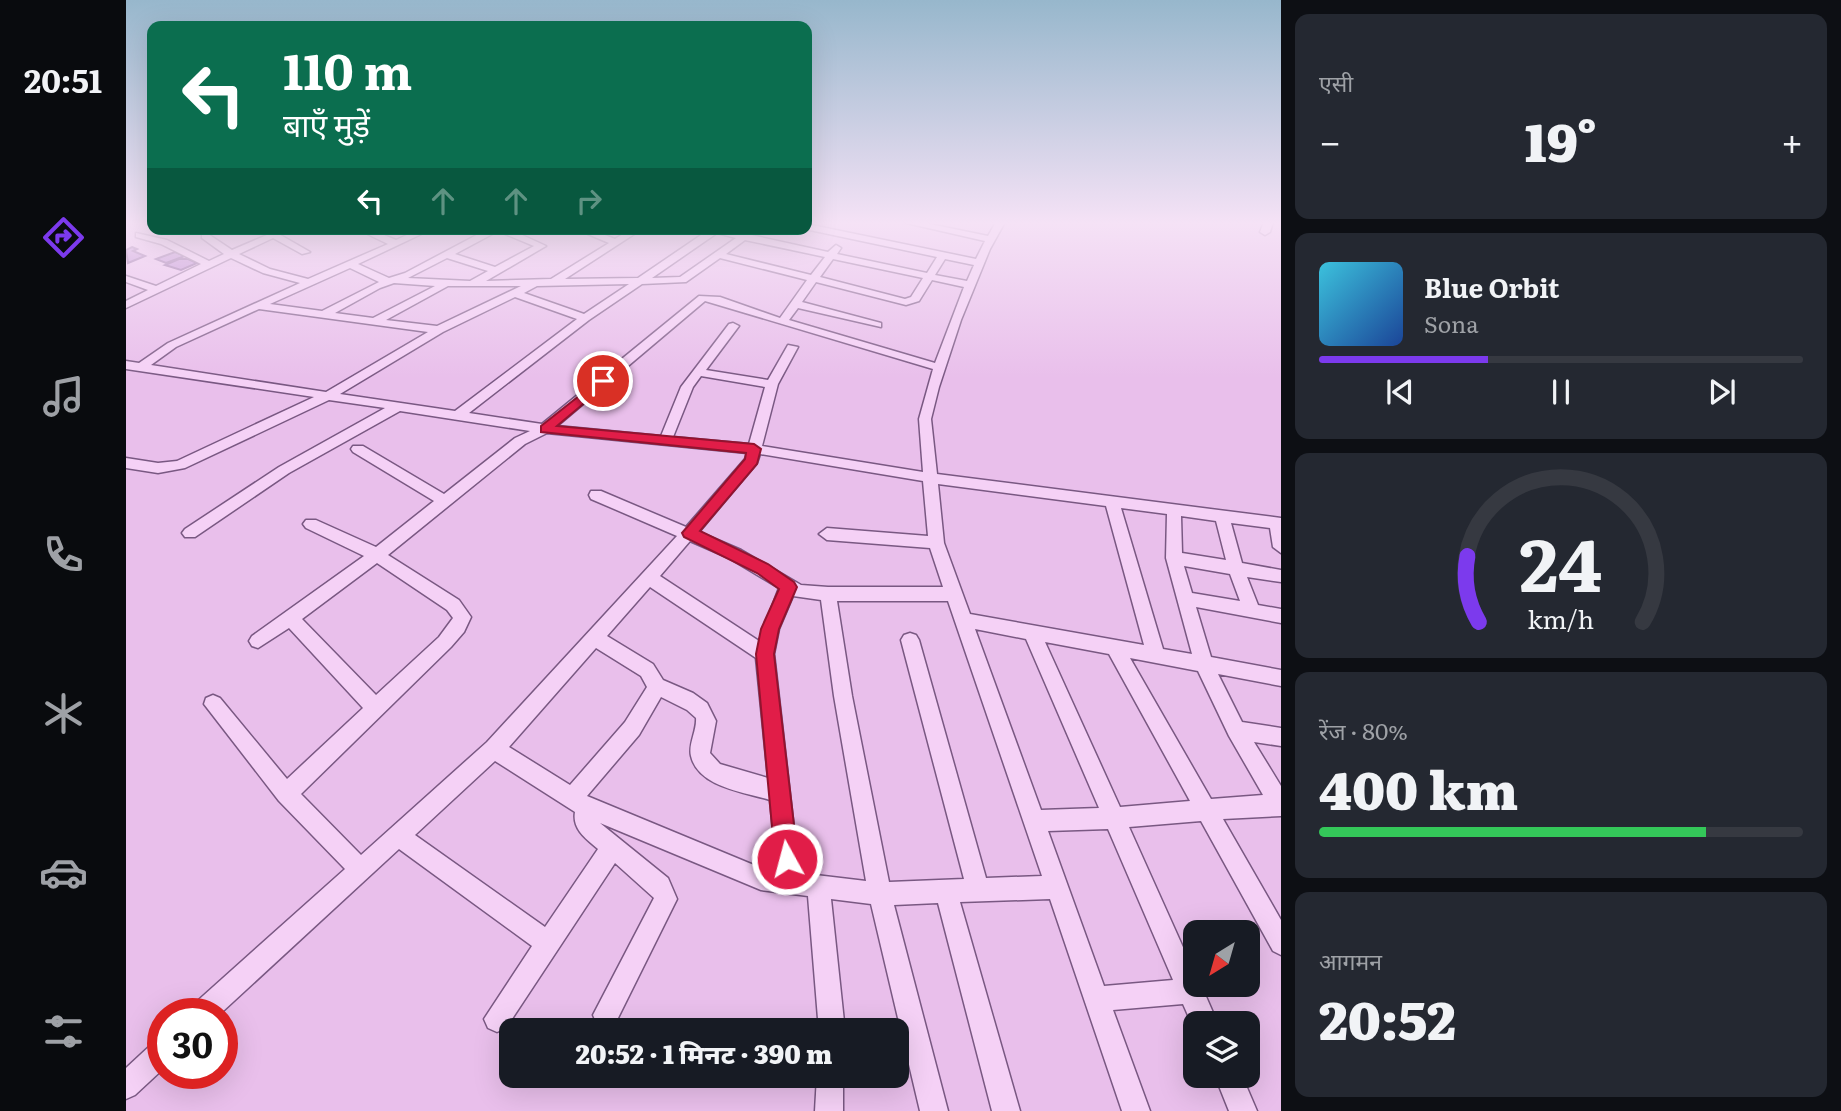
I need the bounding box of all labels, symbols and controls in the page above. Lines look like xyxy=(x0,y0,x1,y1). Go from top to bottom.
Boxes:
text: 110 m xyxy=(283,32,412,105)
icon: left xyxy=(168,49,259,140)
text: 20:51 xyxy=(24,55,102,103)
text: एसी xyxy=(1319,65,1353,99)
text: बाएँ मुड़ें xyxy=(283,99,370,147)
text: 19° xyxy=(1525,101,1597,178)
text: − xyxy=(1319,111,1341,168)
text: + xyxy=(1781,111,1803,168)
icon: left xyxy=(351,182,389,220)
icon: ahead xyxy=(424,182,462,220)
icon: ahead xyxy=(497,182,535,220)
icon: right xyxy=(570,182,608,220)
icon: directions xyxy=(39,213,88,262)
text: Blue Orbit xyxy=(1424,267,1559,306)
text: Sona xyxy=(1424,306,1479,340)
pin xyxy=(573,351,633,411)
icon: arrive xyxy=(584,362,622,400)
icon: music xyxy=(39,372,88,421)
icon: previous xyxy=(1381,373,1419,411)
icon: pause xyxy=(1542,373,1580,411)
icon: next xyxy=(1703,373,1741,411)
text: 24 xyxy=(1520,506,1603,614)
icon: phone xyxy=(39,530,88,579)
text: km/h xyxy=(1528,599,1594,636)
icon: climate xyxy=(39,689,88,738)
text: रेंज · 80% xyxy=(1319,713,1408,747)
text: 400 km xyxy=(1319,749,1518,826)
position arrow xyxy=(750,822,824,896)
icon: car xyxy=(39,848,88,897)
north arrow xyxy=(1183,920,1260,998)
map controls xyxy=(1183,920,1260,1088)
text: आगमन xyxy=(1319,943,1382,977)
text: 20:52 xyxy=(1319,979,1456,1056)
speed limit sign: 30 xyxy=(147,998,238,1089)
icon: filters xyxy=(39,1007,88,1056)
button: layers xyxy=(1183,1011,1260,1088)
text: 20:52 · 1 मिनट · 390 m xyxy=(576,1033,832,1072)

